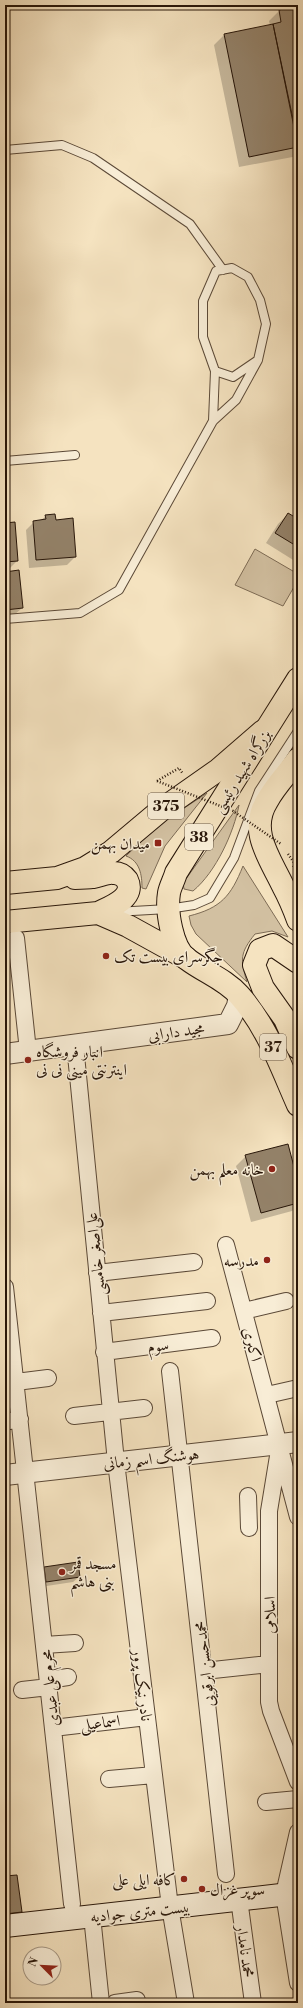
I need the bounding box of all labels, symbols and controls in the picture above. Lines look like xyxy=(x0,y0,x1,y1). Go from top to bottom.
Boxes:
street label: بزرگراه شهید رئیسی xyxy=(207,725,276,818)
road number: 375 xyxy=(148,793,184,819)
road number: 38 xyxy=(185,824,213,850)
place label: میدان بهمن xyxy=(91,834,150,855)
marker: میدان بهمن xyxy=(153,838,163,848)
place label: جگرسرای بیست تک xyxy=(114,947,223,967)
marker: جگرسرای بیست تک xyxy=(101,951,111,961)
street label: مجید دارابی xyxy=(147,1018,206,1047)
road number: 37 xyxy=(260,1034,286,1060)
place label: انبار فروشگاه اینترنتی مینی نی نی xyxy=(36,1041,127,1081)
marker: انبار فروشگاه اینترنتی مینی نی نی xyxy=(23,1055,33,1065)
place label: خانه معلم بهمن xyxy=(189,1160,264,1186)
marker: خانه معلم بهمن xyxy=(267,1164,277,1174)
street label: علی‌اصغر خامسی xyxy=(82,1211,111,1296)
place label: مدرسه xyxy=(224,1251,259,1271)
marker: مدرسه xyxy=(262,1255,272,1265)
street label: اکبری xyxy=(238,1325,266,1364)
street label: سوم xyxy=(146,1335,171,1361)
street label: هوشنگ اسم زمانی xyxy=(102,1443,201,1480)
place label: مسجد قمر بنی هاشم xyxy=(68,1554,116,1598)
marker: مسجد قمر بنی هاشم xyxy=(57,1567,67,1577)
street label: اسلامی xyxy=(260,1596,280,1634)
street label: محمدحسن ابرقویی xyxy=(191,1620,220,1708)
street label: نادر نیک پرور xyxy=(127,1646,156,1722)
street label: محرم علی عبدی xyxy=(36,1648,68,1727)
street label: اسماعیلی xyxy=(79,1711,122,1736)
place label: کافه ایلی علی xyxy=(112,1870,176,1891)
marker: کافه ایلی علی xyxy=(179,1874,189,1884)
place label: سوپر غزال xyxy=(210,1880,265,1901)
marker: سوپر غزال xyxy=(197,1884,207,1894)
street label: بیست متری جوادیه xyxy=(89,1897,191,1927)
street label: محمد نامدار xyxy=(231,1922,259,1979)
north arrow xyxy=(22,1946,62,1986)
text: N xyxy=(26,1955,42,1969)

